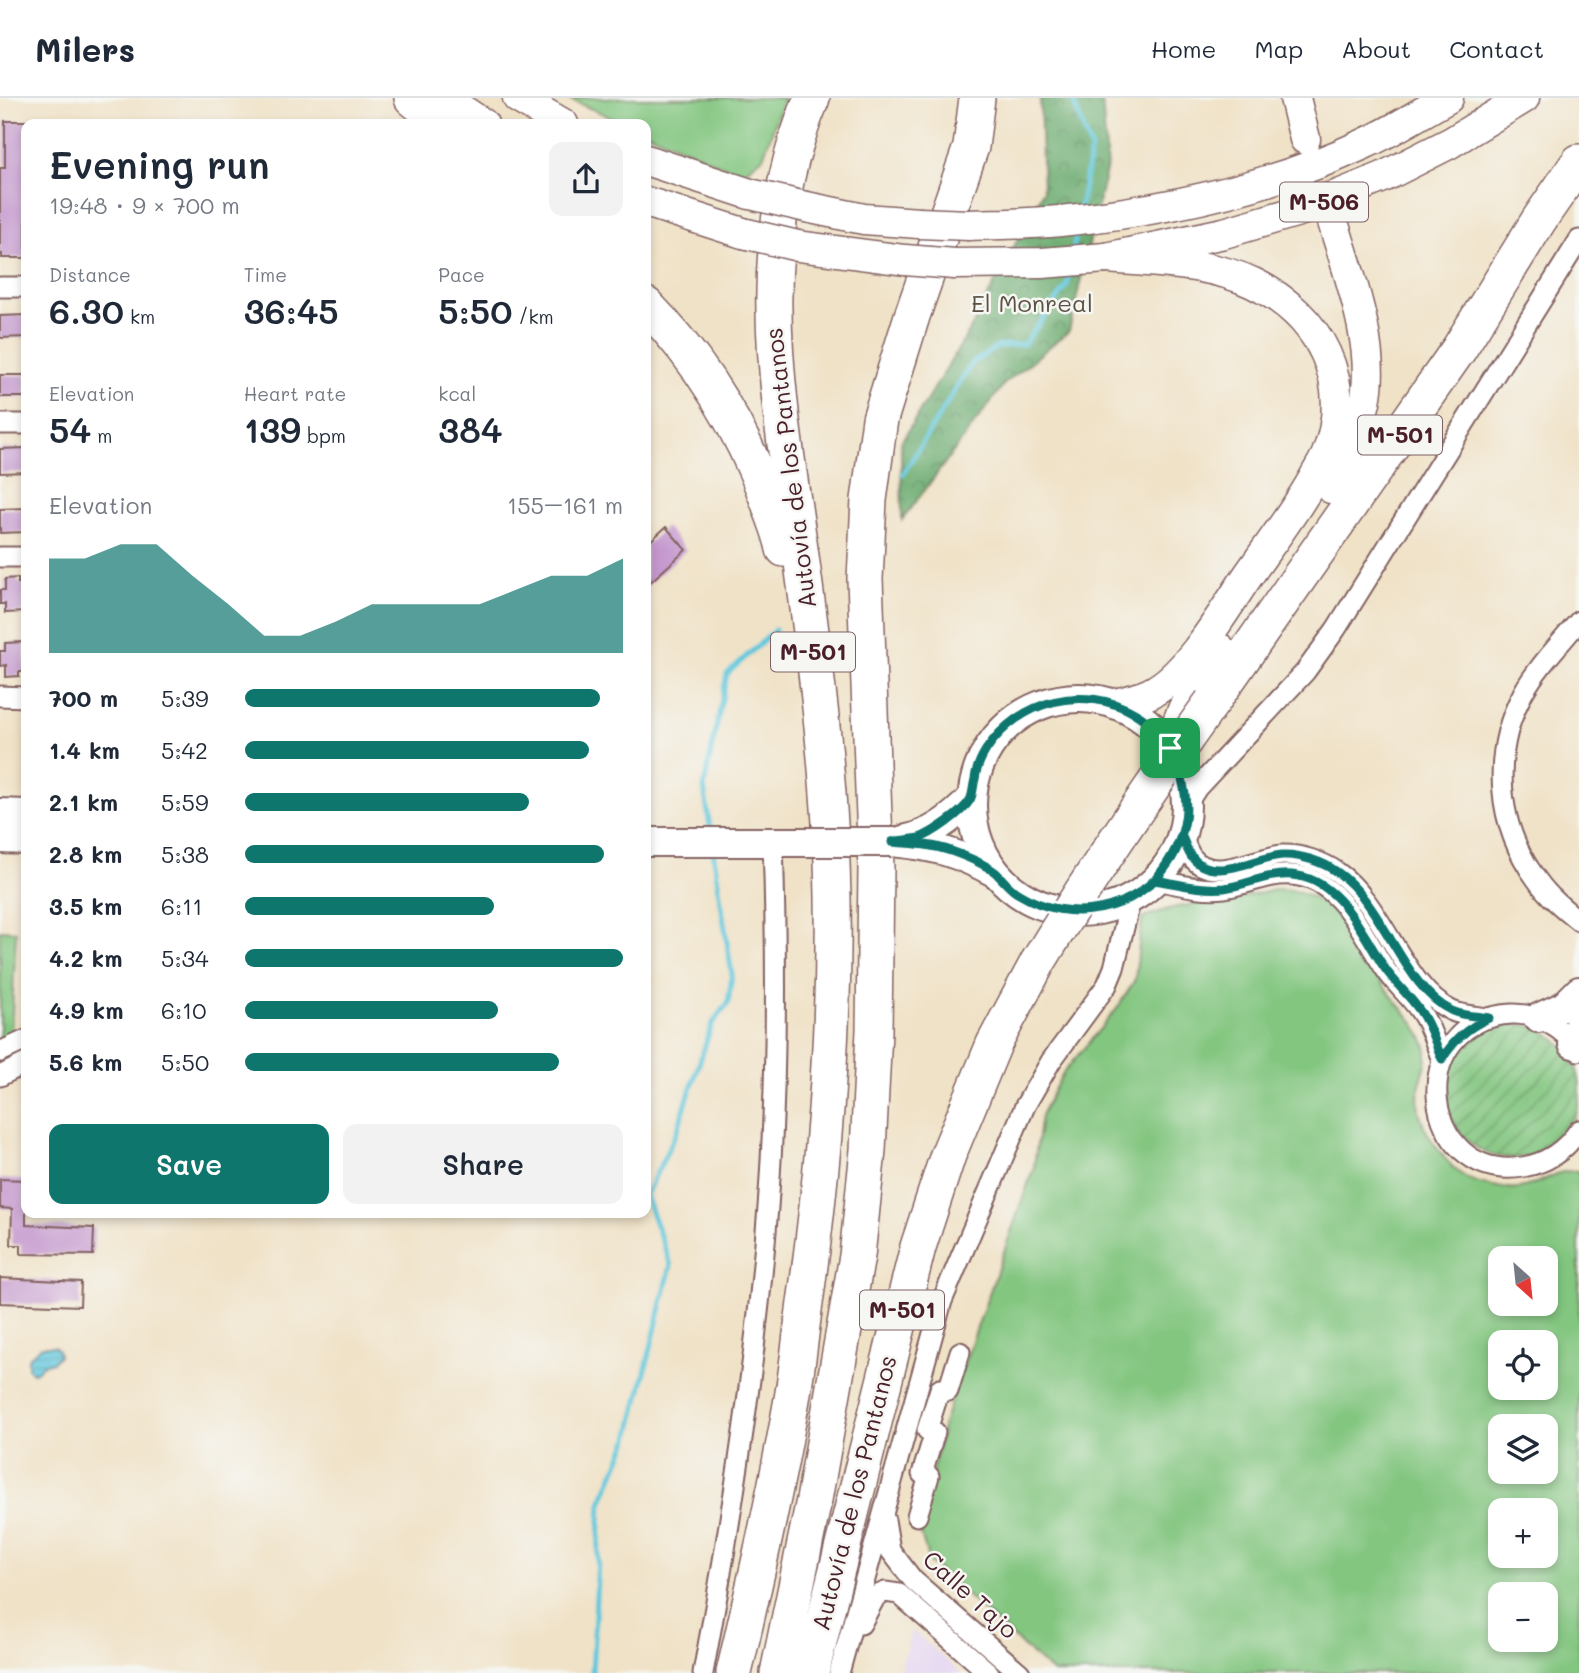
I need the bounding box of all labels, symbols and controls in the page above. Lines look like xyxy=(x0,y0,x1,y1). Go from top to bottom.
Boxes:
text: Milers xyxy=(35,27,135,70)
text: Home xyxy=(1151,33,1216,64)
text: Map xyxy=(1254,33,1303,64)
text: About xyxy=(1341,33,1411,64)
text: Contact xyxy=(1449,33,1544,64)
text: Evening run xyxy=(49,139,270,189)
button: share xyxy=(549,142,623,216)
road number: M-506 xyxy=(1280,183,1368,222)
text: 19:48 · 9 × 700 m xyxy=(49,190,240,220)
text: Distance xyxy=(49,262,131,287)
text: Time xyxy=(244,262,287,287)
text: Pace xyxy=(438,262,485,287)
text: 6.30 xyxy=(49,287,124,333)
text: 36:45 xyxy=(244,287,339,333)
text: 5:50 xyxy=(438,287,512,333)
park label: El Monreal xyxy=(971,287,1093,318)
text: km xyxy=(124,304,155,329)
text: /km xyxy=(512,304,554,329)
street label: Autovía de los Pantanos xyxy=(757,326,822,610)
text: Elevation xyxy=(49,381,134,406)
text: Heart rate xyxy=(244,381,346,406)
text: kcal xyxy=(438,381,476,406)
text: 54 xyxy=(49,406,91,452)
text: 139 xyxy=(244,406,301,452)
text: 384 xyxy=(438,406,502,452)
road number: M-501 xyxy=(1358,416,1442,454)
text: m xyxy=(91,423,112,448)
text: bpm xyxy=(301,423,346,448)
text: Elevation xyxy=(49,490,152,520)
text: 155–161 m xyxy=(507,490,623,520)
road number: M-501 xyxy=(771,632,855,672)
text: 700 m xyxy=(49,683,118,713)
text: 5:39 xyxy=(161,683,209,713)
pin xyxy=(1140,718,1200,778)
icon: arrive xyxy=(1151,729,1189,767)
text: 1.4 km xyxy=(49,735,120,765)
text: 5:42 xyxy=(161,735,208,765)
text: 2.1 km xyxy=(49,787,118,817)
text: 5:59 xyxy=(161,787,209,817)
text: 2.8 km xyxy=(49,839,122,869)
text: 5:38 xyxy=(161,839,209,869)
text: 3.5 km xyxy=(49,891,122,921)
text: 6:11 xyxy=(161,891,203,921)
text: 4.2 km xyxy=(49,943,122,973)
text: 5:34 xyxy=(161,943,209,973)
text: 4.9 km xyxy=(49,995,123,1025)
text: 6:10 xyxy=(161,995,207,1025)
text: 5.6 km xyxy=(49,1047,122,1077)
text: 5:50 xyxy=(161,1047,209,1077)
button: Save xyxy=(49,1124,329,1204)
button: Share xyxy=(343,1124,623,1204)
north arrow xyxy=(1488,1246,1558,1316)
map controls xyxy=(1488,1246,1558,1652)
road number: M-501 xyxy=(860,1290,944,1330)
button: locate xyxy=(1488,1330,1558,1400)
street label: Autovía de los Pantanos xyxy=(804,1352,903,1633)
button: layers xyxy=(1488,1414,1558,1484)
button: + xyxy=(1488,1498,1558,1568)
street label: Calle Tajo xyxy=(917,1543,1025,1645)
button: − xyxy=(1488,1582,1558,1652)

